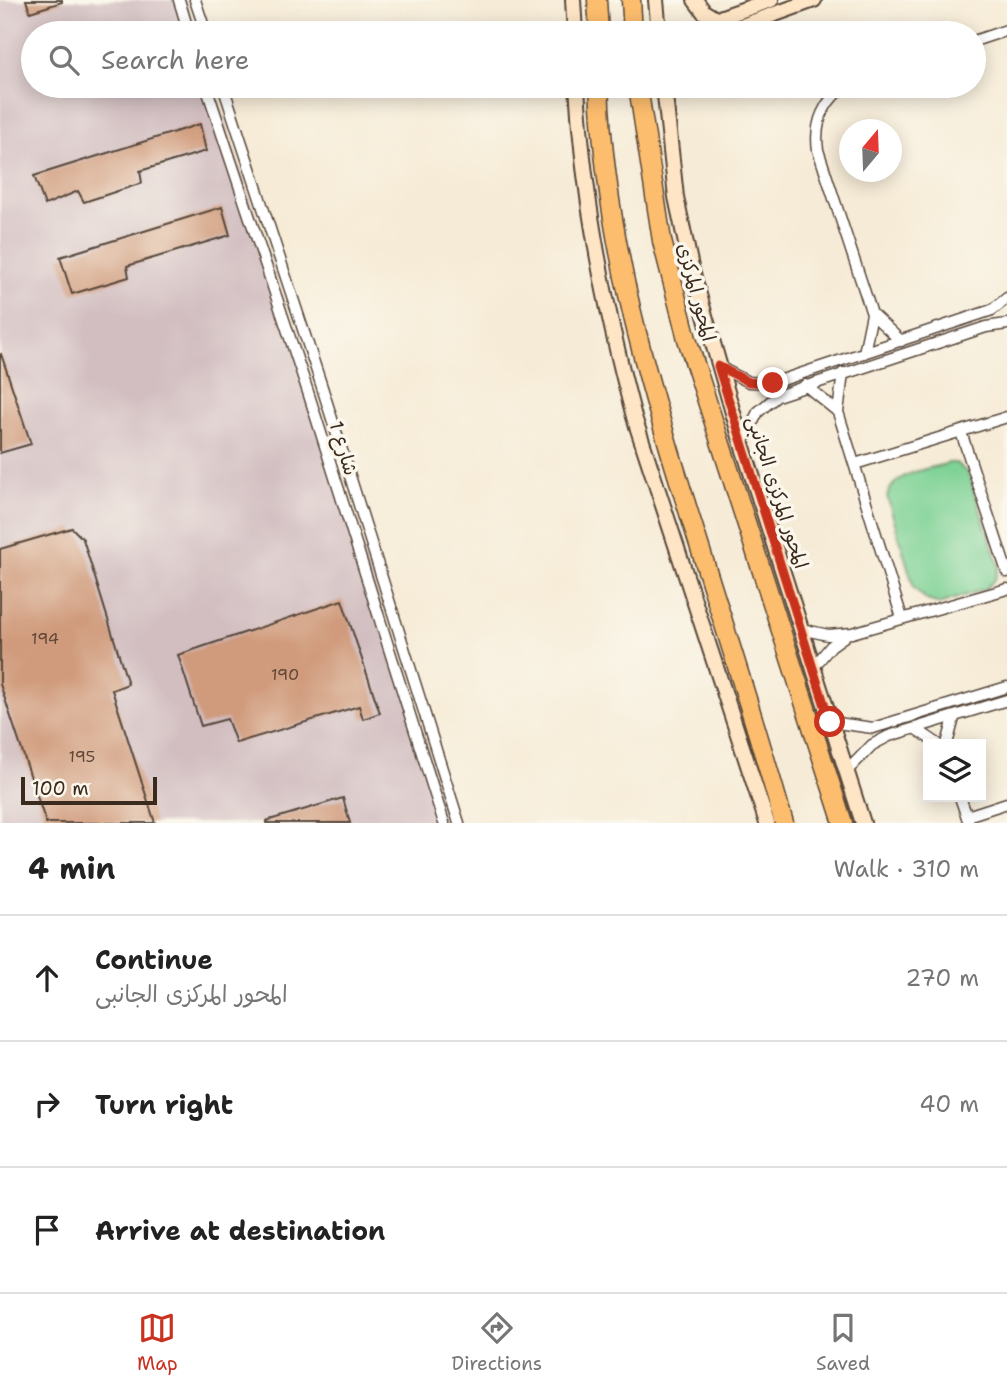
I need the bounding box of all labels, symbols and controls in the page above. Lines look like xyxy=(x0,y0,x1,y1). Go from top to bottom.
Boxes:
search box xyxy=(21,21,986,98)
icon: search xyxy=(45,41,83,79)
text: Search here xyxy=(101,42,250,77)
north arrow xyxy=(839,119,902,182)
street label: المحور المركزى xyxy=(671,240,722,344)
route end xyxy=(757,367,788,398)
street label: المحور المركزى الجانبى xyxy=(741,413,814,572)
street label: شارع 1 xyxy=(322,418,364,479)
house number: 194 xyxy=(31,628,59,649)
house number: 190 xyxy=(271,664,299,685)
route start xyxy=(814,706,845,737)
map controls xyxy=(923,739,986,802)
button: layers xyxy=(923,739,986,802)
house number: 195 xyxy=(69,746,95,767)
scale bar xyxy=(21,774,158,806)
text: 100 m xyxy=(32,776,89,801)
text: 4 min xyxy=(28,848,115,889)
text: Walk · 310 m xyxy=(834,854,979,884)
text: Continue xyxy=(95,942,213,977)
icon: ahead xyxy=(28,959,66,997)
text: 270 m xyxy=(905,963,979,993)
text: المحور المركزى الجانبى xyxy=(95,979,288,1009)
icon: right xyxy=(28,1085,66,1123)
text: Turn right xyxy=(95,1087,233,1122)
text: 40 m xyxy=(919,1089,979,1119)
icon: arrive xyxy=(28,1211,66,1249)
text: Arrive at destination xyxy=(95,1213,385,1248)
tab: Map xyxy=(137,1309,178,1376)
tab: Directions xyxy=(452,1309,542,1376)
tab: Saved xyxy=(816,1309,870,1376)

